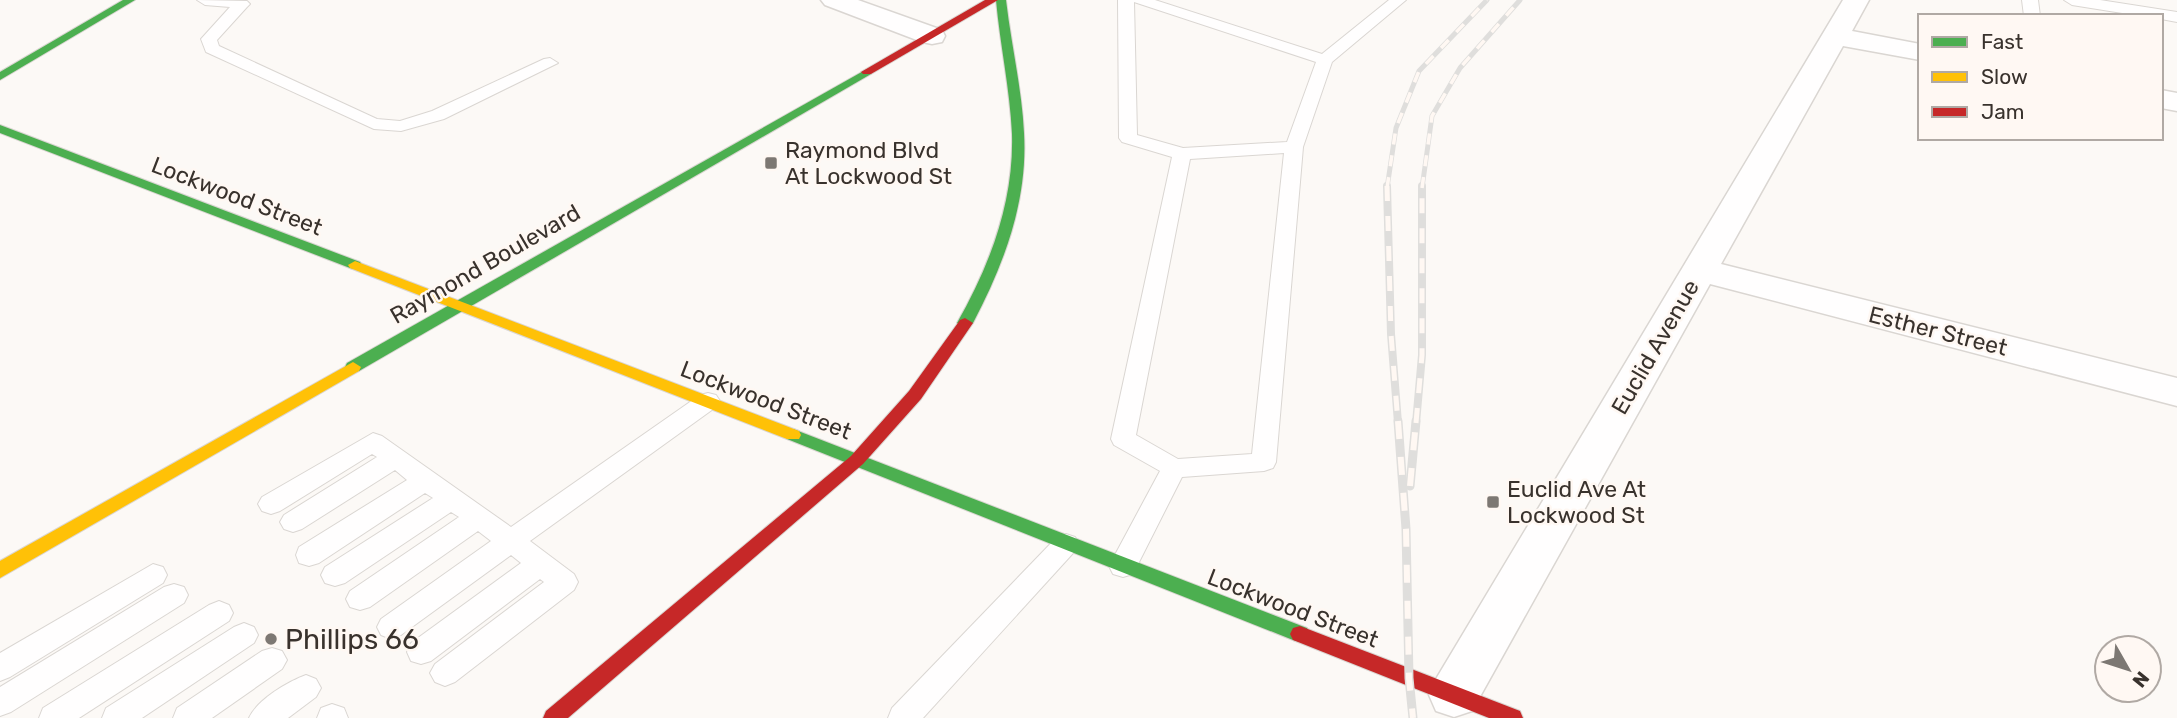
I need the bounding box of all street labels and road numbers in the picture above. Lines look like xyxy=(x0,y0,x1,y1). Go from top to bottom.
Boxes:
street label: Lockwood Street xyxy=(148,151,326,241)
street label: Raymond Boulevard xyxy=(385,198,585,330)
street label: Euclid Avenue xyxy=(1605,275,1705,419)
street label: Esther Street xyxy=(1866,300,2010,362)
street label: Lockwood Street xyxy=(677,355,855,445)
street label: Lockwood Street xyxy=(1204,563,1382,653)

